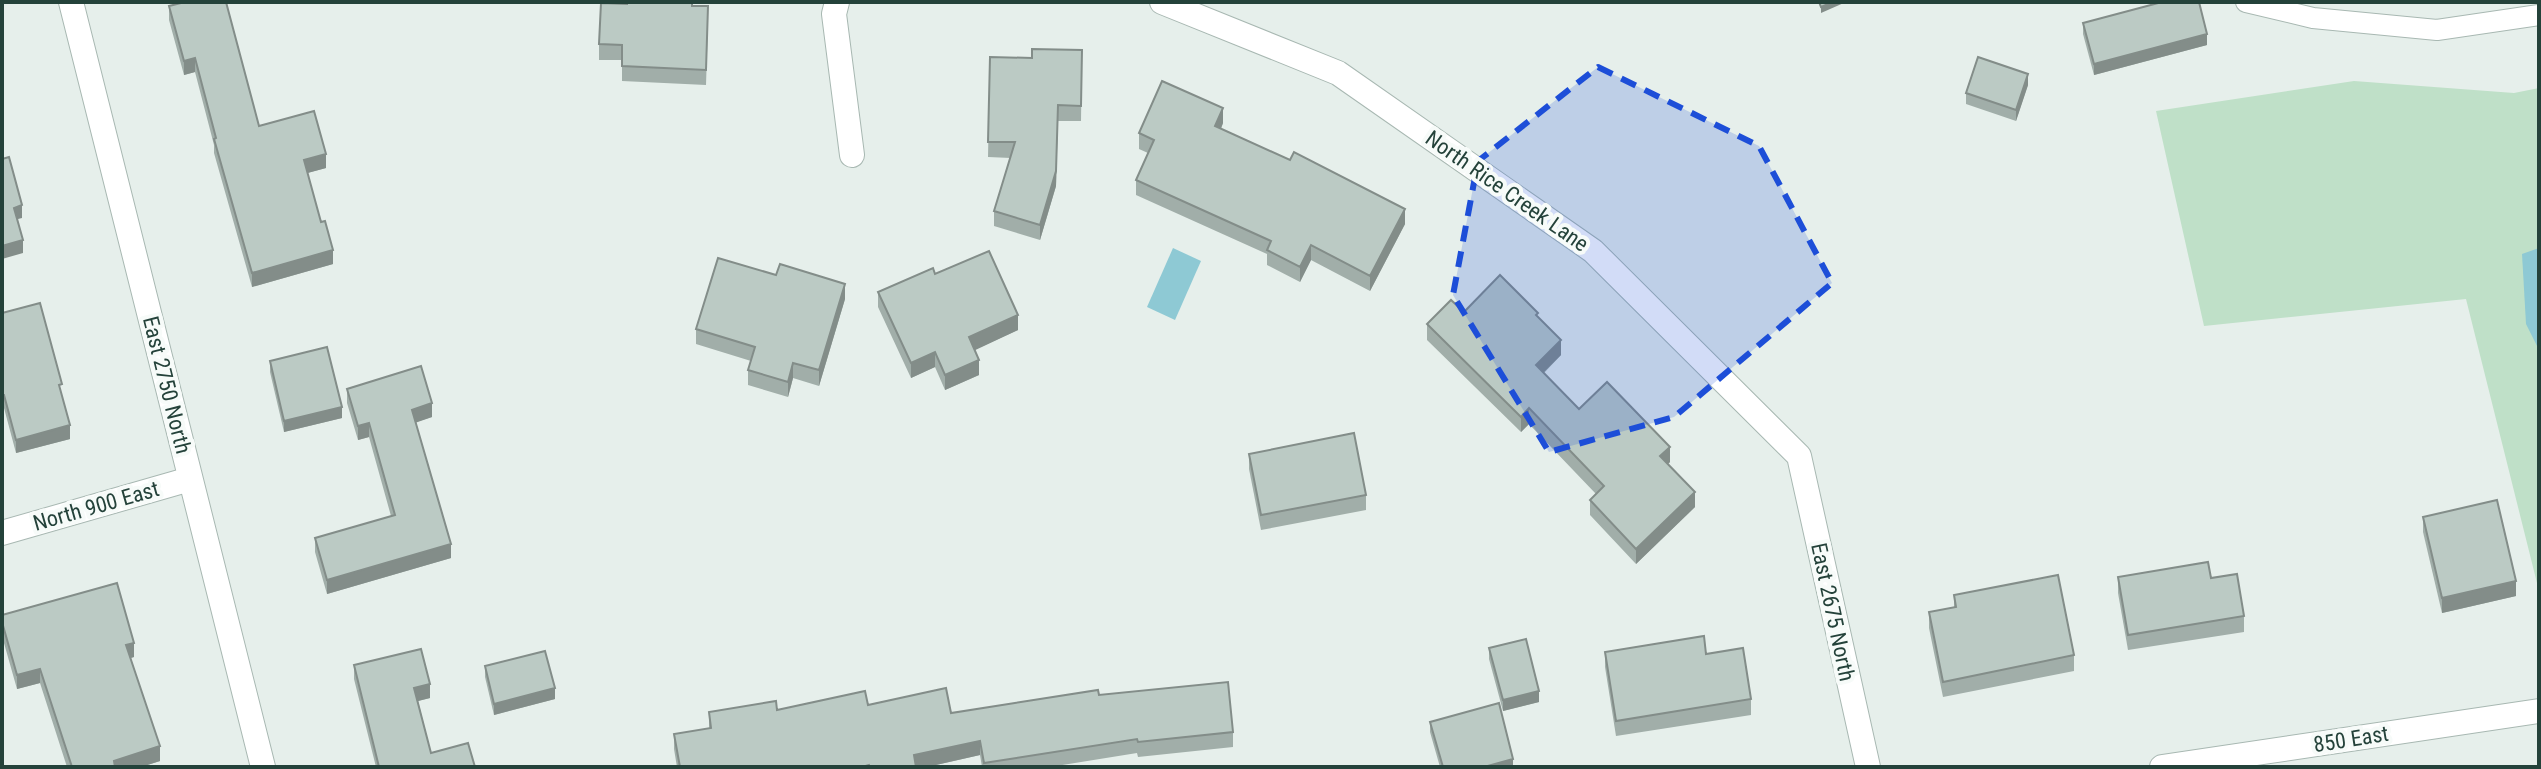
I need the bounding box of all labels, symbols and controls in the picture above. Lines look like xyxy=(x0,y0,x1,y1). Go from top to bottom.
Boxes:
street label: North Rice Creek Lane xyxy=(1421,125,1593,257)
street label: East 2750 North xyxy=(138,314,196,456)
street label: North 900 East xyxy=(30,476,162,536)
street label: East 2675 North xyxy=(1806,541,1860,683)
street label: 850 East xyxy=(2312,721,2390,757)

